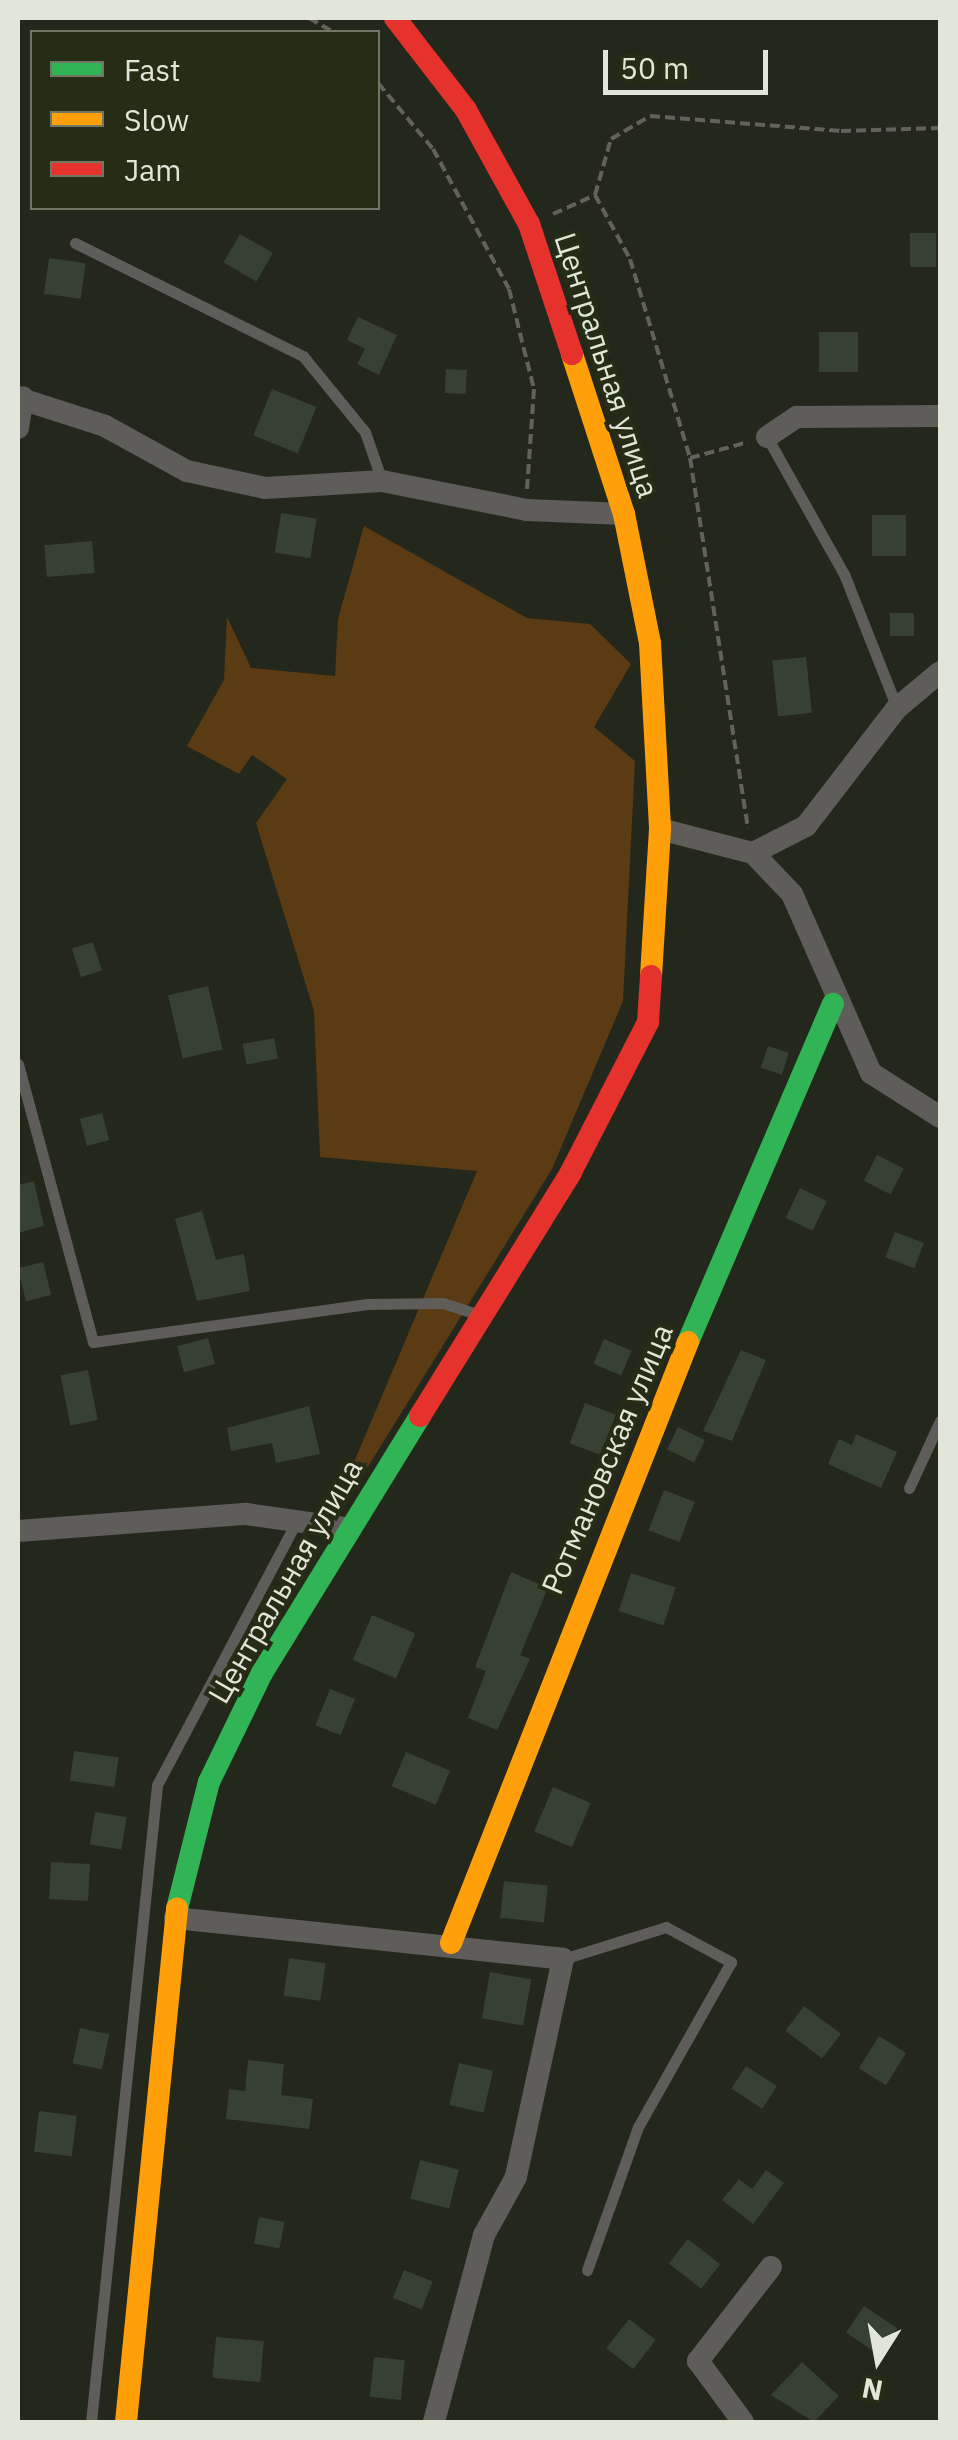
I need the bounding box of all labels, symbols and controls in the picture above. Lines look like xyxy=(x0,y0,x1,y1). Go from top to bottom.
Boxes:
legend xyxy=(30,30,380,210)
scale bar xyxy=(608,30,773,92)
text: 50 m xyxy=(620,48,689,87)
text: Fast xyxy=(124,50,181,89)
text: Slow xyxy=(124,100,189,139)
text: Jam xyxy=(124,150,182,189)
street label: Центральная улица xyxy=(547,228,667,502)
street label: Ротмановская улица xyxy=(534,1319,680,1599)
street label: Центральная улица xyxy=(200,1452,370,1710)
north arrow xyxy=(828,2310,928,2410)
text: N xyxy=(859,2370,886,2410)

